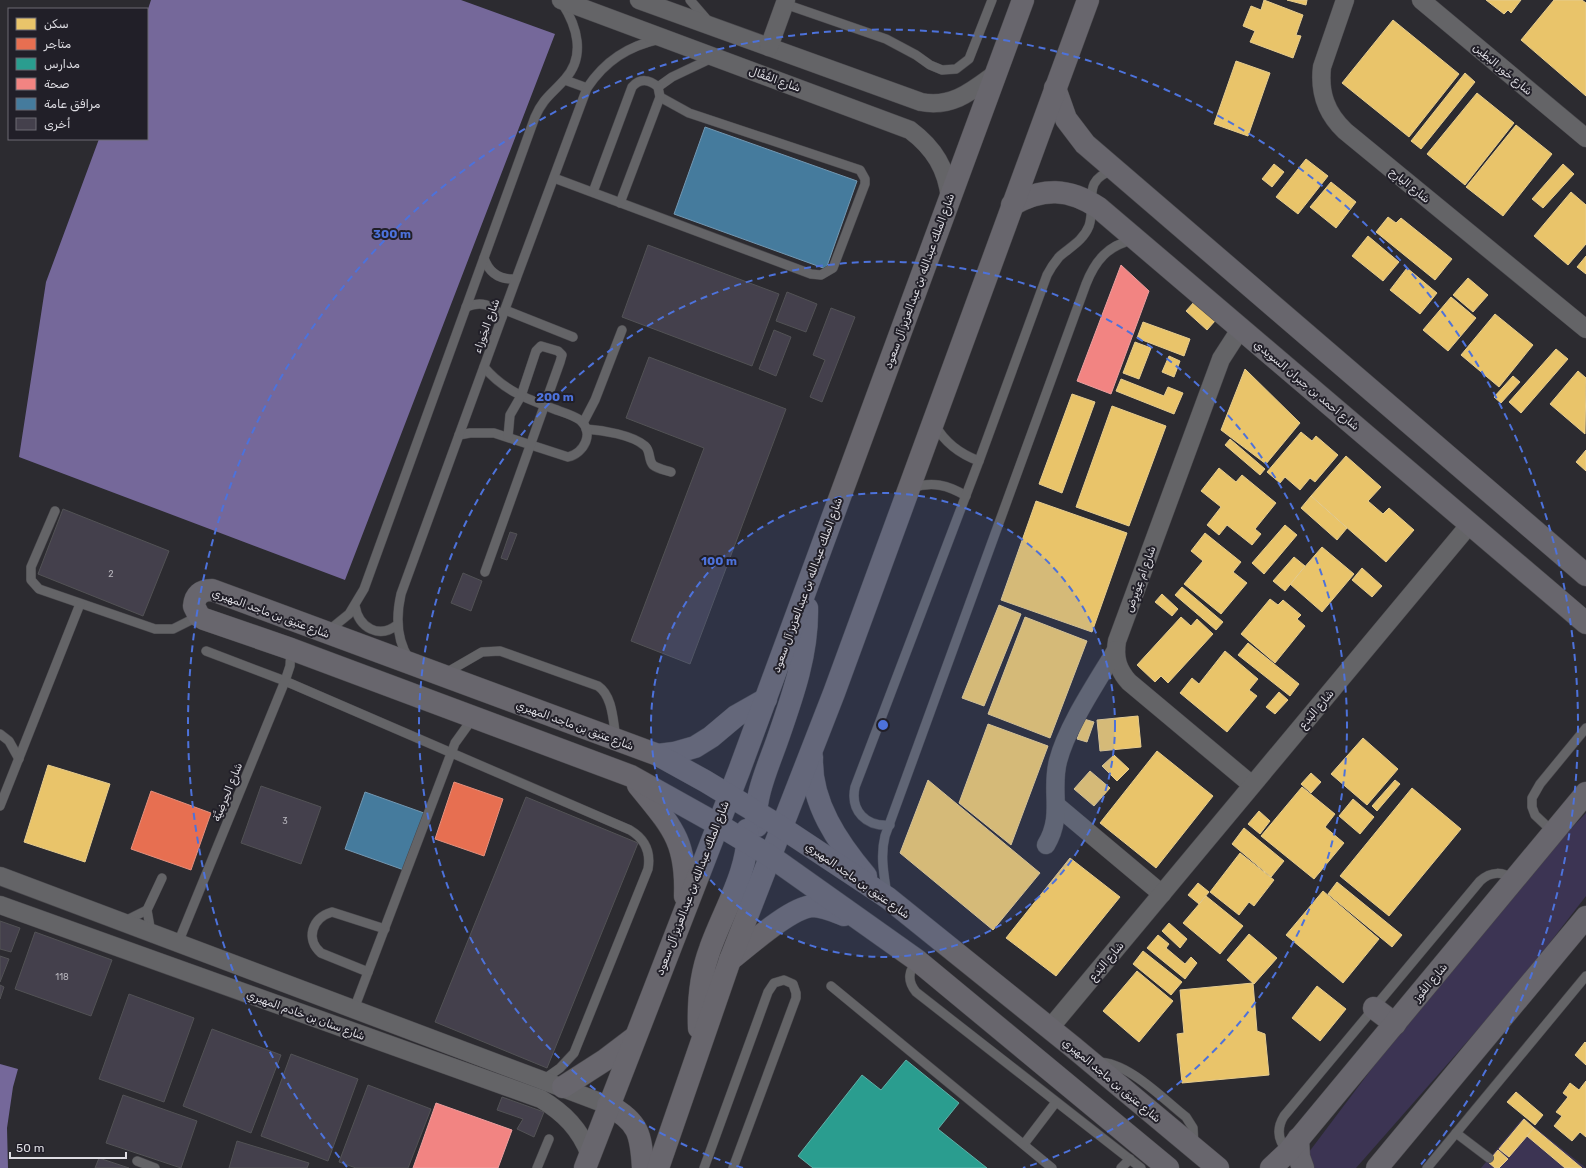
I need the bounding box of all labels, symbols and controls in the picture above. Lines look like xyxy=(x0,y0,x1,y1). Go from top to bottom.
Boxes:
legend xyxy=(8,8,148,140)
text: سكن xyxy=(44,17,69,31)
text: متاجر xyxy=(43,37,72,52)
street label: شارع خَور البَطِين xyxy=(1469,41,1535,99)
text: مدارس xyxy=(44,57,80,72)
street label: شارع القُفَّال xyxy=(747,64,802,97)
text: صحة xyxy=(44,77,69,91)
text: مرافق عامة xyxy=(44,97,101,112)
text: أخرى xyxy=(44,117,70,132)
street label: شارع اليارِح xyxy=(1385,165,1433,207)
street label: شارع الملك عبدالله بن عبدالعزيز آل سعود xyxy=(882,192,959,371)
text: 300 m xyxy=(373,227,411,241)
street label: شارع الجَوزاء xyxy=(471,297,504,356)
street label: شارع أحمد بن جبران السويدي xyxy=(1250,338,1362,435)
text: 200 m xyxy=(536,390,574,404)
street label: شارع الملك عبدالله بن عبدالعزيز آل سعود xyxy=(770,496,847,675)
street label: شارع أم عِوَيرِض xyxy=(1122,544,1160,615)
text: 100 m xyxy=(701,554,737,568)
house number: 2 xyxy=(108,569,114,579)
street label: شارع عتيق بن ماجد المهيري xyxy=(210,586,331,643)
street label: شارع البَدع xyxy=(1296,687,1338,733)
street label: شارع عتيق بن ماجد المهيري xyxy=(514,698,635,755)
centre of rings xyxy=(876,718,890,732)
street label: شارع الحِرضِيَّة xyxy=(210,761,247,824)
street label: شارع الملك عبدالله بن عبدالعزيز آل سعود xyxy=(653,799,734,978)
house number: 3 xyxy=(282,816,288,826)
street label: شارع عتيق بن ماجد المهيري xyxy=(802,839,912,923)
street label: شارع البَدع xyxy=(1086,939,1128,985)
street label: شارع القُوز xyxy=(1410,961,1452,1006)
house number: 118 xyxy=(55,972,69,982)
street label: شارع سنان بن خادم المهيري xyxy=(244,988,367,1045)
street label: شارع عتيق بن ماجد المهيري xyxy=(1059,1035,1163,1127)
scale bar xyxy=(10,1134,126,1160)
text: 50 m xyxy=(16,1141,44,1155)

